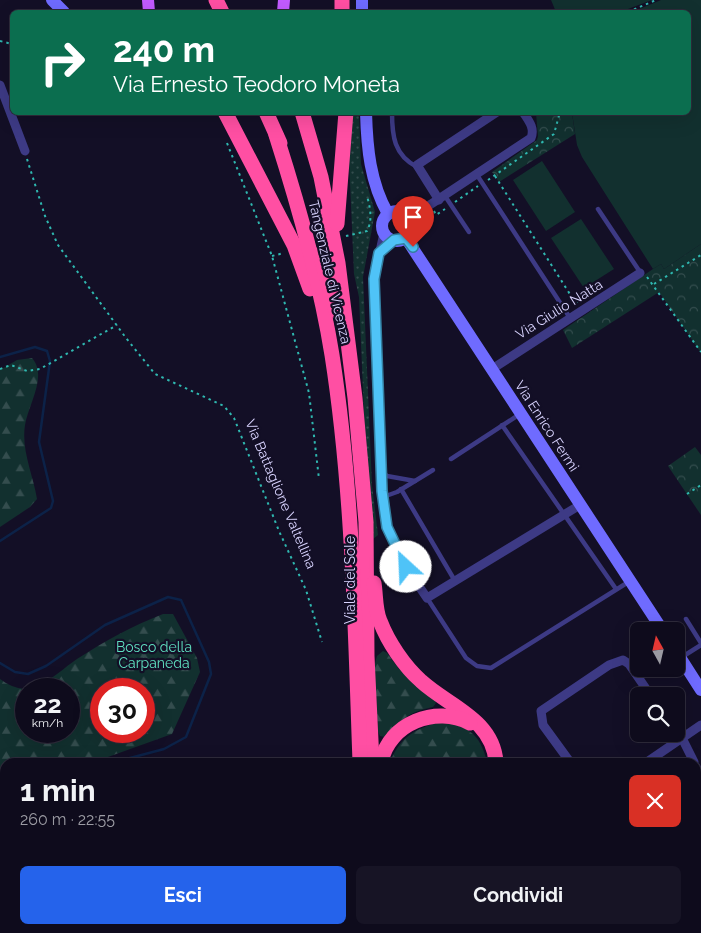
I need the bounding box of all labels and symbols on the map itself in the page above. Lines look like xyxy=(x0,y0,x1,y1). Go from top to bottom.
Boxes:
pin xyxy=(392,196,434,247)
street label: Tangenziale di Vicenza xyxy=(306,199,354,345)
street label: Via Giulio Natta xyxy=(513,276,605,342)
street label: Via Enrico Fermi xyxy=(512,378,582,474)
street label: Via Battaglione Valtellina xyxy=(242,417,320,571)
street label: Viale del Sole xyxy=(342,536,358,624)
position arrow xyxy=(379,540,431,592)
north arrow xyxy=(630,622,685,678)
park label: Bosco della Carpaneda xyxy=(116,639,192,671)
speed limit sign: 30 xyxy=(90,678,155,743)

